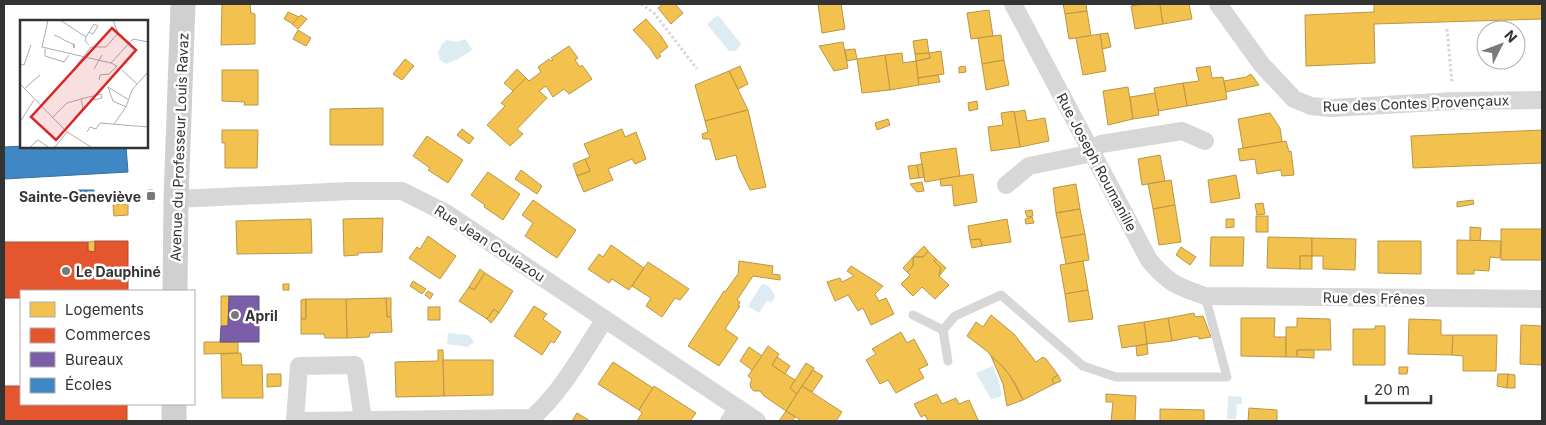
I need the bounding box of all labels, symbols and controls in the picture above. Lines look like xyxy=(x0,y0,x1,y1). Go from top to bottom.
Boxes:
inset map xyxy=(20,20,148,148)
north arrow xyxy=(1476,20,1526,70)
text: N xyxy=(1501,26,1521,46)
street label: Avenue du Professeur Louis Ravaz xyxy=(167,32,191,262)
street label: Rue Joseph Roumanille xyxy=(1053,90,1141,234)
street label: Rue des Contes Provençaux xyxy=(1323,91,1510,115)
place label: Sainte-Geneviève xyxy=(19,188,141,205)
marker: Sainte-Geneviève xyxy=(145,190,157,202)
street label: Rue Jean Coulazou xyxy=(432,201,548,285)
place label: Le Dauphiné xyxy=(76,263,161,280)
marker: Le Dauphiné xyxy=(60,265,72,277)
street label: Rue des Frênes xyxy=(1323,289,1425,307)
legend xyxy=(20,290,195,405)
text: Logements xyxy=(65,300,144,319)
place label: April xyxy=(245,307,278,324)
marker: April xyxy=(229,309,241,321)
text: Commerces xyxy=(65,325,151,344)
text: Bureaux xyxy=(65,350,123,369)
scale bar xyxy=(1366,372,1431,404)
text: Écoles xyxy=(65,375,112,394)
text: 20 m xyxy=(1374,380,1410,399)

